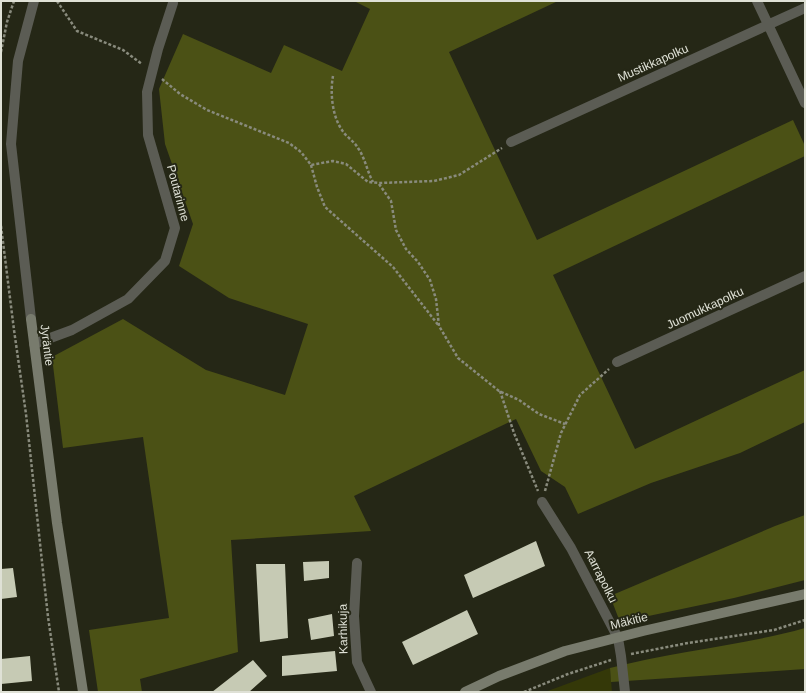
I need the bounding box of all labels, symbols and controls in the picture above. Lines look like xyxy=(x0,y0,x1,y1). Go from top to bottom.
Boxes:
street label: Mustikkapolku xyxy=(615,41,691,85)
street label: Poutarinne xyxy=(164,163,192,223)
street label: Juomukkapolku xyxy=(664,284,746,332)
street label: Jyräntie xyxy=(37,323,57,367)
street label: Aarrapolku xyxy=(582,547,620,605)
street label: Karhikuja xyxy=(336,604,350,654)
street label: Mäkitie xyxy=(609,610,649,632)

